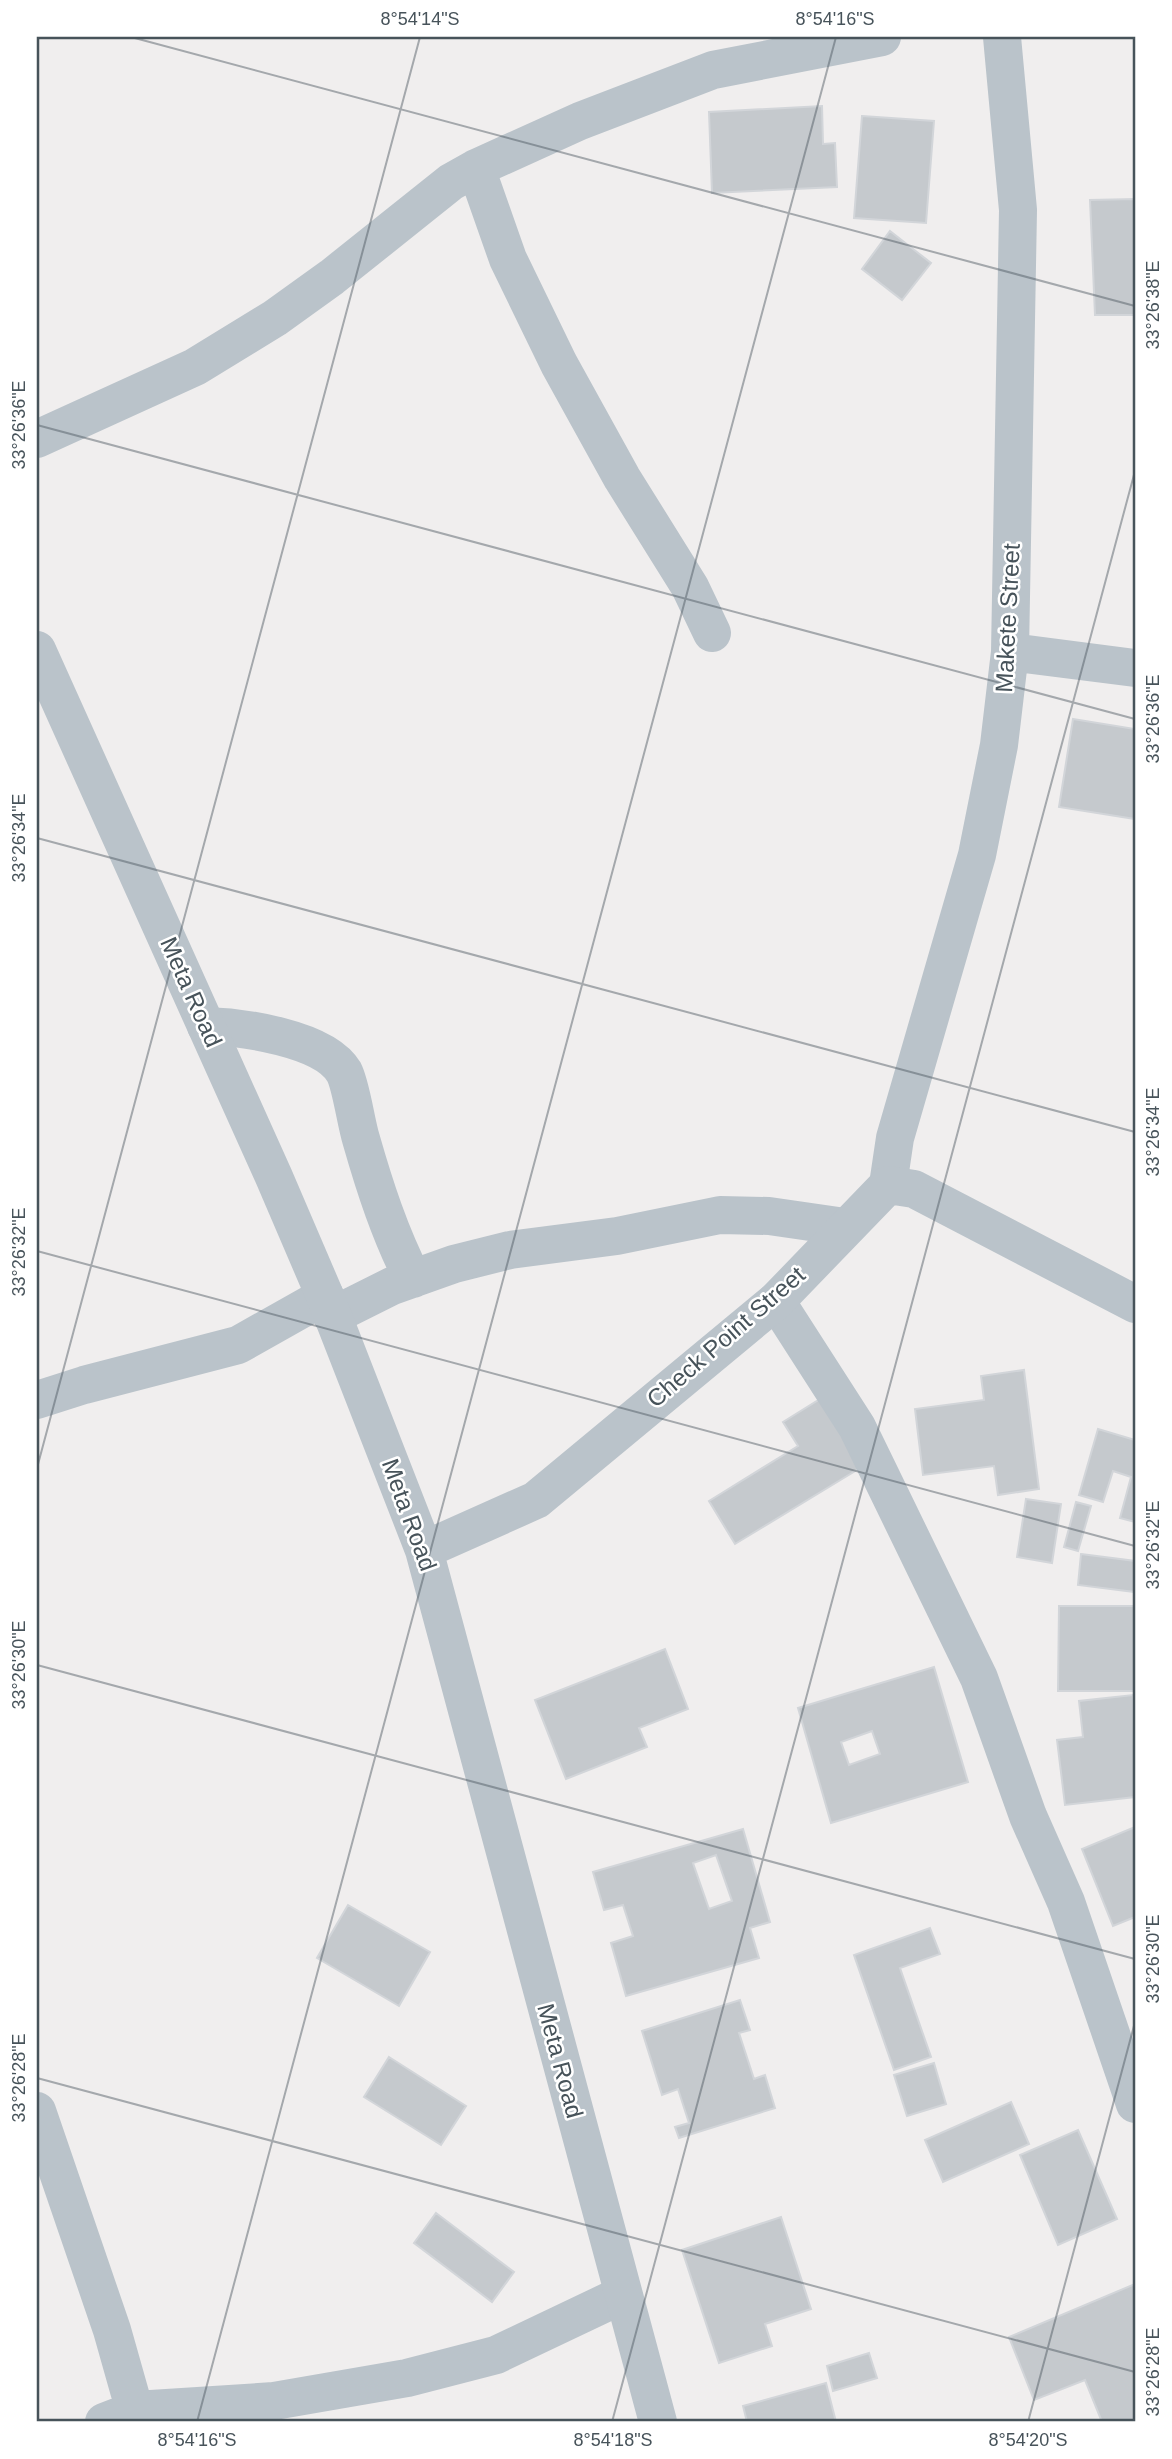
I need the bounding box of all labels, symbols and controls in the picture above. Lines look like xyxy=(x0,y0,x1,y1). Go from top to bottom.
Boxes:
text: 8°54'14"S xyxy=(380,9,460,29)
text: 8°54'16"S xyxy=(795,9,875,29)
text: 33°26'38"E xyxy=(1143,260,1163,350)
text: 33°26'36"E xyxy=(9,380,29,470)
street label: Makete Street xyxy=(990,542,1025,693)
text: 33°26'36"E xyxy=(1143,674,1163,764)
text: 33°26'34"E xyxy=(9,793,29,883)
street label: Meta Road xyxy=(155,933,228,1051)
text: 33°26'34"E xyxy=(1143,1087,1163,1177)
text: 33°26'32"E xyxy=(9,1207,29,1297)
street label: Check Point Street xyxy=(641,1261,810,1412)
street label: Meta Road xyxy=(377,1455,442,1575)
text: 33°26'32"E xyxy=(1143,1500,1163,1590)
text: 33°26'30"E xyxy=(9,1620,29,1710)
text: 33°26'30"E xyxy=(1143,1914,1163,2004)
street label: Meta Road xyxy=(532,2001,589,2121)
text: 33°26'28"E xyxy=(9,2033,29,2123)
text: 33°26'28"E xyxy=(1143,2327,1163,2417)
text: 8°54'16"S xyxy=(157,2430,237,2450)
text: 8°54'18"S xyxy=(573,2430,653,2450)
text: 8°54'20"S xyxy=(988,2430,1068,2450)

